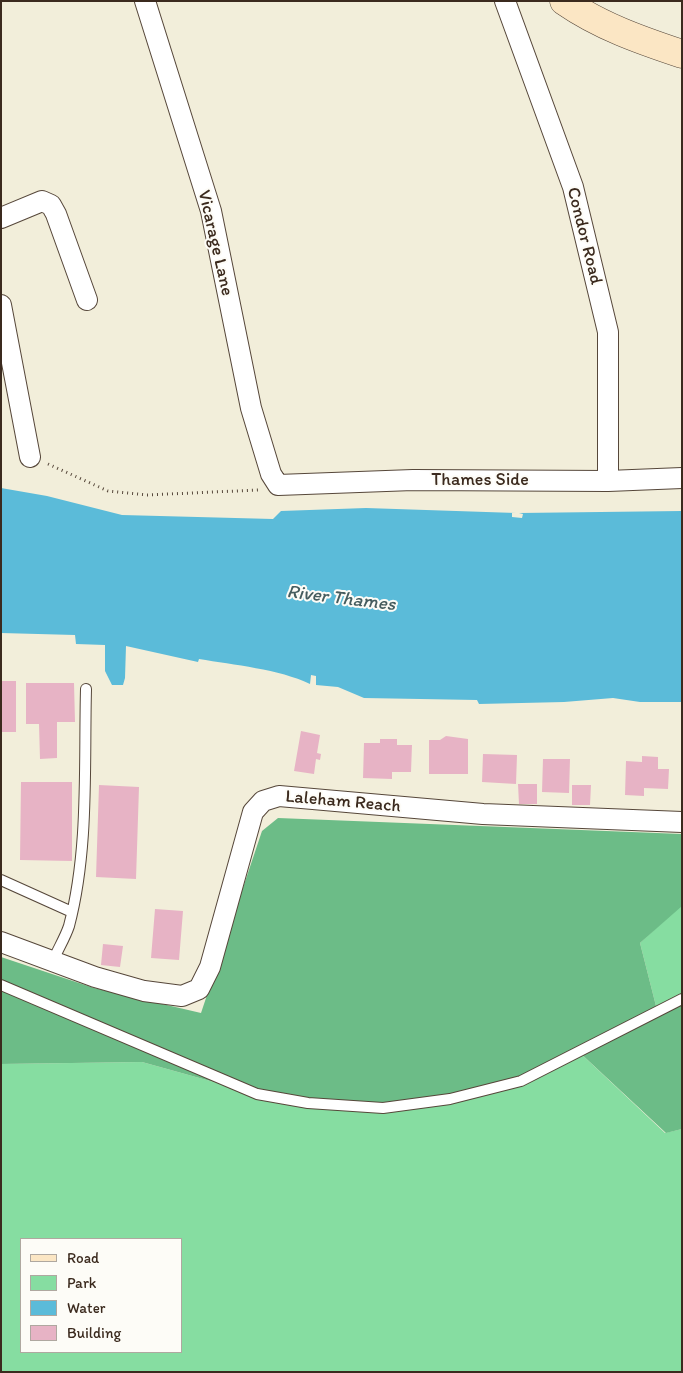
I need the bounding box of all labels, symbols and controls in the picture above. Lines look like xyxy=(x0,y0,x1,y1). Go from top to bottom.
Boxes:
street label: Condor Road xyxy=(561,185,607,287)
street label: Vicarage Lane xyxy=(192,188,238,298)
street label: Thames Side xyxy=(431,469,529,491)
water label: River Thames xyxy=(285,581,397,617)
street label: Laleham Reach xyxy=(284,786,402,818)
legend xyxy=(20,1238,182,1353)
text: Road xyxy=(67,1249,99,1267)
text: Park xyxy=(67,1274,97,1292)
text: Water xyxy=(67,1299,105,1317)
text: Building xyxy=(67,1324,121,1342)

